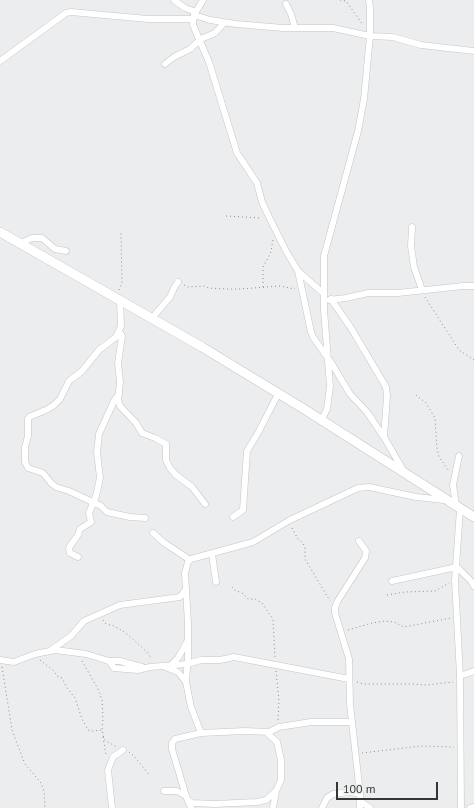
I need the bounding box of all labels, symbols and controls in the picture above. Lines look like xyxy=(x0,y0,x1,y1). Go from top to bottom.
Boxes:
scale bar xyxy=(338,774,440,800)
text: 100 m xyxy=(343,781,376,796)

